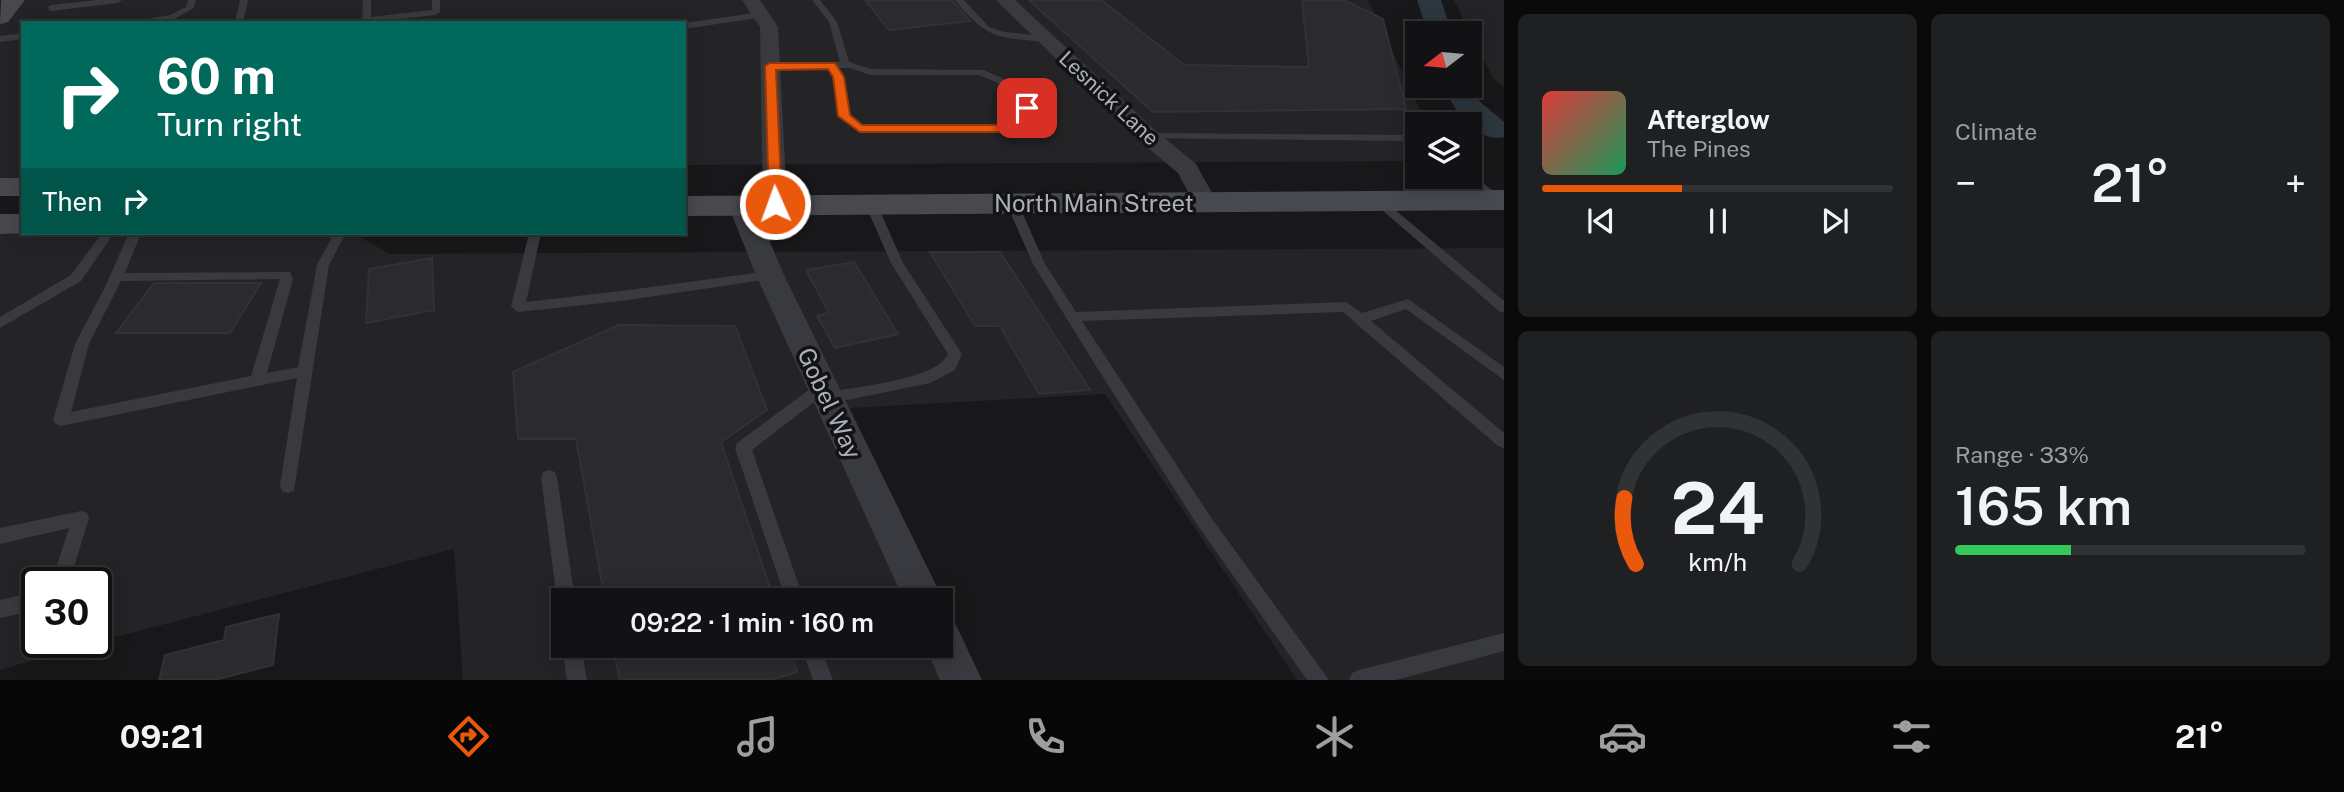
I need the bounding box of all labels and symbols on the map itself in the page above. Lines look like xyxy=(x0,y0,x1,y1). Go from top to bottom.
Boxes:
north arrow xyxy=(1405,21,1482,98)
street label: Lesnick Lane xyxy=(1054,46,1164,150)
pin xyxy=(997,78,1057,138)
position arrow xyxy=(738,167,812,241)
street label: North Main Street xyxy=(994,189,1194,217)
street label: Gobel Way xyxy=(792,343,868,463)
speed limit sign: 30 xyxy=(21,567,112,658)

